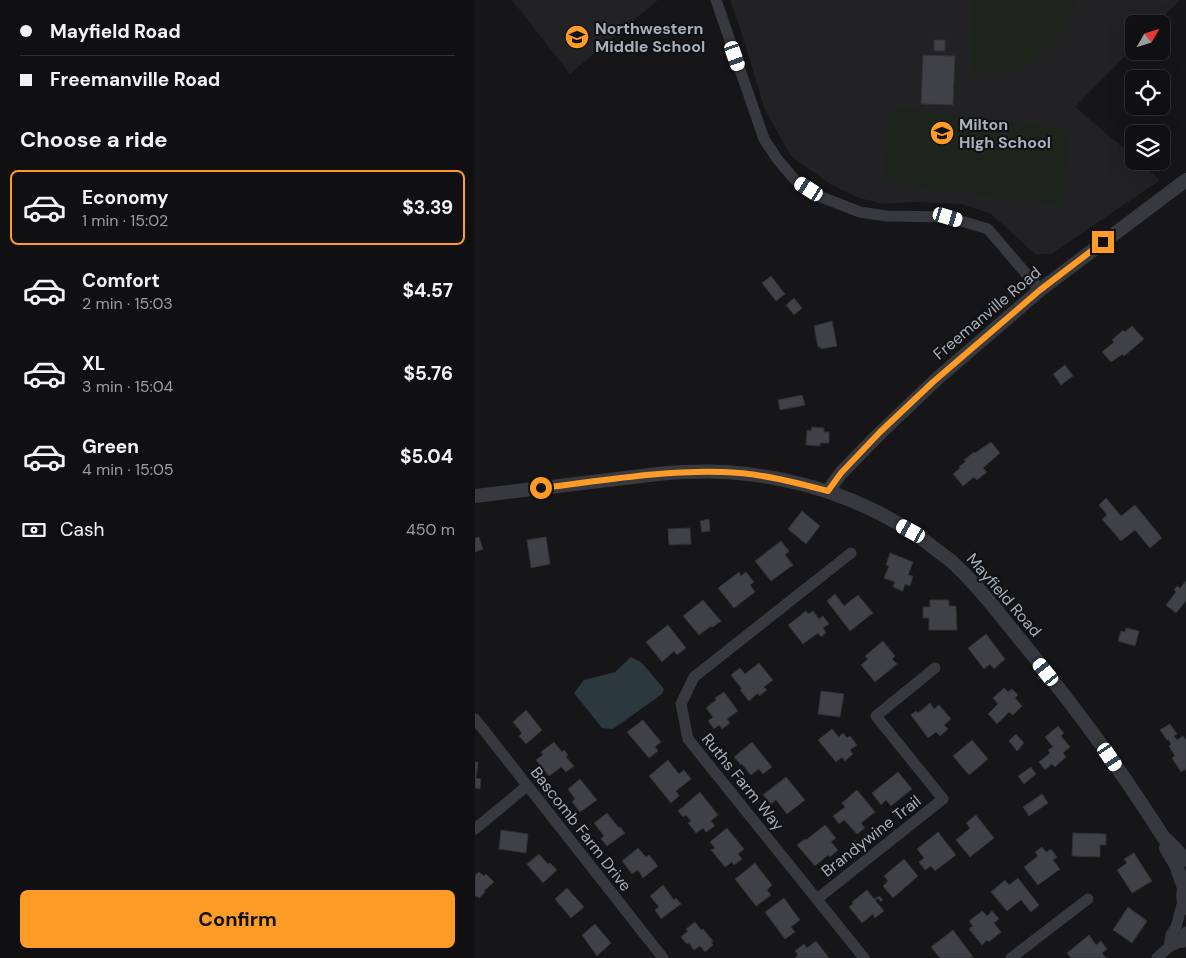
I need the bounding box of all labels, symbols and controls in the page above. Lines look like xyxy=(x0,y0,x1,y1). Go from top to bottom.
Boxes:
north arrow xyxy=(1125,15,1170,60)
map controls xyxy=(1125,15,1170,170)
place label: Northwestern Middle School xyxy=(595,18,705,57)
text: Mayfield Road xyxy=(50,19,181,44)
school or university icon: Northwestern Middle School xyxy=(564,24,590,50)
car xyxy=(723,39,746,73)
text: Freemanville Road xyxy=(50,67,220,92)
button: locate xyxy=(1125,70,1170,115)
place label: Milton HIgh School xyxy=(959,114,1051,153)
school or university icon: Milton HIgh School xyxy=(929,120,955,146)
text: Choose a ride xyxy=(20,125,168,154)
button: layers xyxy=(1125,125,1170,170)
car xyxy=(792,175,825,203)
icon: car xyxy=(22,185,67,230)
text: Economy xyxy=(82,185,169,210)
text: $3.39 xyxy=(402,195,453,220)
car xyxy=(931,205,964,229)
text: 1 min · 15:02 xyxy=(82,210,168,231)
route end xyxy=(1092,231,1114,253)
street label: Freemanville Road xyxy=(929,262,1045,364)
icon: car xyxy=(22,268,67,313)
text: Comfort xyxy=(82,268,160,293)
text: $4.57 xyxy=(402,278,453,303)
text: 2 min · 15:03 xyxy=(82,293,173,314)
icon: car xyxy=(22,351,67,396)
text: XL xyxy=(82,351,105,376)
text: $5.76 xyxy=(403,361,453,386)
text: 3 min · 15:04 xyxy=(82,376,173,397)
icon: car xyxy=(22,434,67,479)
text: Green xyxy=(82,434,139,459)
text: $5.04 xyxy=(400,444,453,469)
text: 4 min · 15:05 xyxy=(82,459,174,480)
route start xyxy=(530,477,552,499)
icon: cash xyxy=(20,516,48,544)
text: Cash xyxy=(60,517,104,542)
car xyxy=(894,517,927,545)
text: 450 m xyxy=(406,519,455,540)
street label: Mayfield Road xyxy=(962,549,1046,641)
car xyxy=(1030,656,1061,688)
street label: Ruths Farm Way xyxy=(697,729,789,835)
car xyxy=(1095,740,1124,774)
street label: Bascomb Farm Drive xyxy=(526,762,636,896)
street label: Brandywine Trail xyxy=(817,790,925,882)
button: Confirm xyxy=(20,890,455,948)

